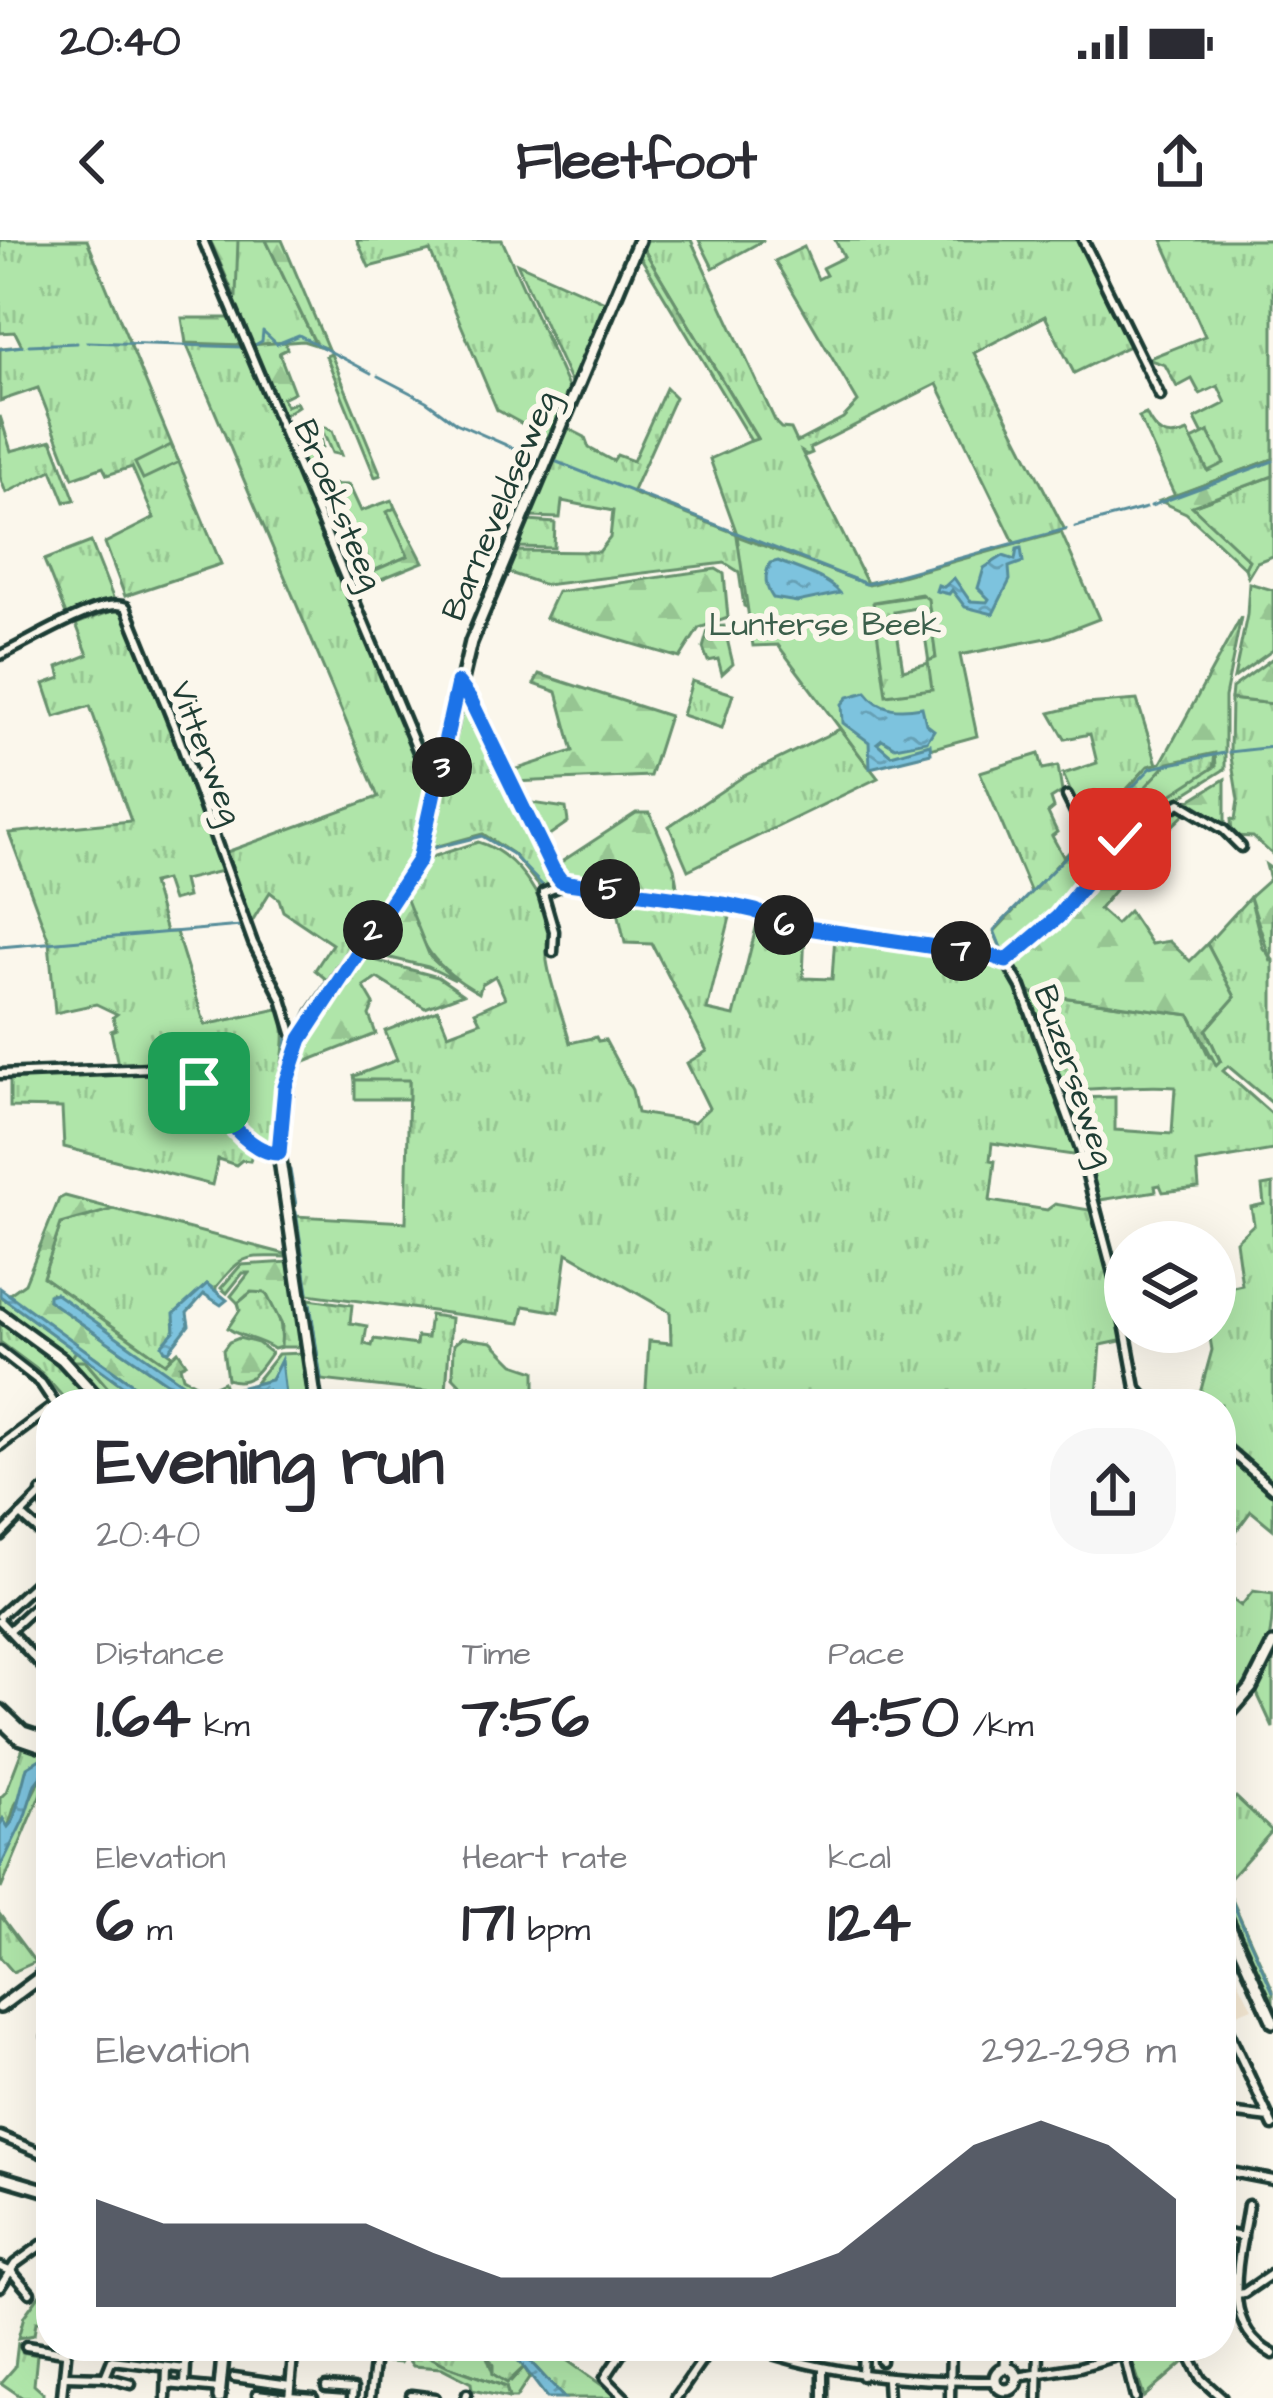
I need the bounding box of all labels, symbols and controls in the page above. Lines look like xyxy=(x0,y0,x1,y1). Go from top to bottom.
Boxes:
text: 20:40 xyxy=(60,11,181,73)
text: Fleetfoot xyxy=(516,125,757,200)
icon: back xyxy=(60,129,126,195)
icon: share xyxy=(1147,129,1213,195)
street label: Barneveldseweg xyxy=(431,384,571,629)
street label: Broeksteeg xyxy=(280,412,395,598)
park label: Lunterse Beek xyxy=(709,602,941,648)
street label: Vitterweg xyxy=(156,674,254,832)
pin: 3 xyxy=(412,737,472,797)
text: 3 xyxy=(434,744,450,790)
pin xyxy=(1069,788,1171,890)
icon: check xyxy=(1087,806,1153,872)
pin: 5 xyxy=(580,859,640,919)
text: 5 xyxy=(598,866,622,912)
pin: 6 xyxy=(754,895,814,955)
pin: 2 xyxy=(343,900,403,960)
text: 6 xyxy=(774,902,794,948)
text: 2 xyxy=(364,907,382,953)
pin: 7 xyxy=(931,921,991,981)
text: 7 xyxy=(951,928,971,974)
street label: Buzerseweg xyxy=(1020,979,1127,1173)
pin xyxy=(148,1032,250,1134)
icon: arrive xyxy=(166,1050,232,1116)
map controls xyxy=(1104,1221,1236,1353)
button: layers xyxy=(1104,1221,1236,1353)
text: Evening run xyxy=(96,1418,444,1510)
button: share xyxy=(1050,1428,1176,1554)
text: 20:40 xyxy=(96,1509,201,1563)
text: Distance xyxy=(96,1631,224,1677)
text: Time xyxy=(462,1631,531,1677)
text: Pace xyxy=(828,1631,905,1677)
text: 1.64 xyxy=(96,1677,191,1760)
text: 7:56 xyxy=(462,1677,589,1760)
text: 4:50 xyxy=(828,1677,959,1760)
text: km xyxy=(191,1703,250,1749)
text: /km xyxy=(959,1703,1033,1749)
text: Elevation xyxy=(96,1835,226,1881)
text: Heart rate xyxy=(462,1835,628,1881)
text: kcal xyxy=(828,1835,891,1881)
text: 6 xyxy=(96,1881,134,1964)
text: 171 xyxy=(462,1881,514,1964)
text: 124 xyxy=(828,1881,911,1964)
text: m xyxy=(134,1907,173,1953)
text: bpm xyxy=(514,1907,590,1953)
text: Elevation xyxy=(96,2025,250,2079)
text: 292–298 m xyxy=(981,2025,1176,2079)

